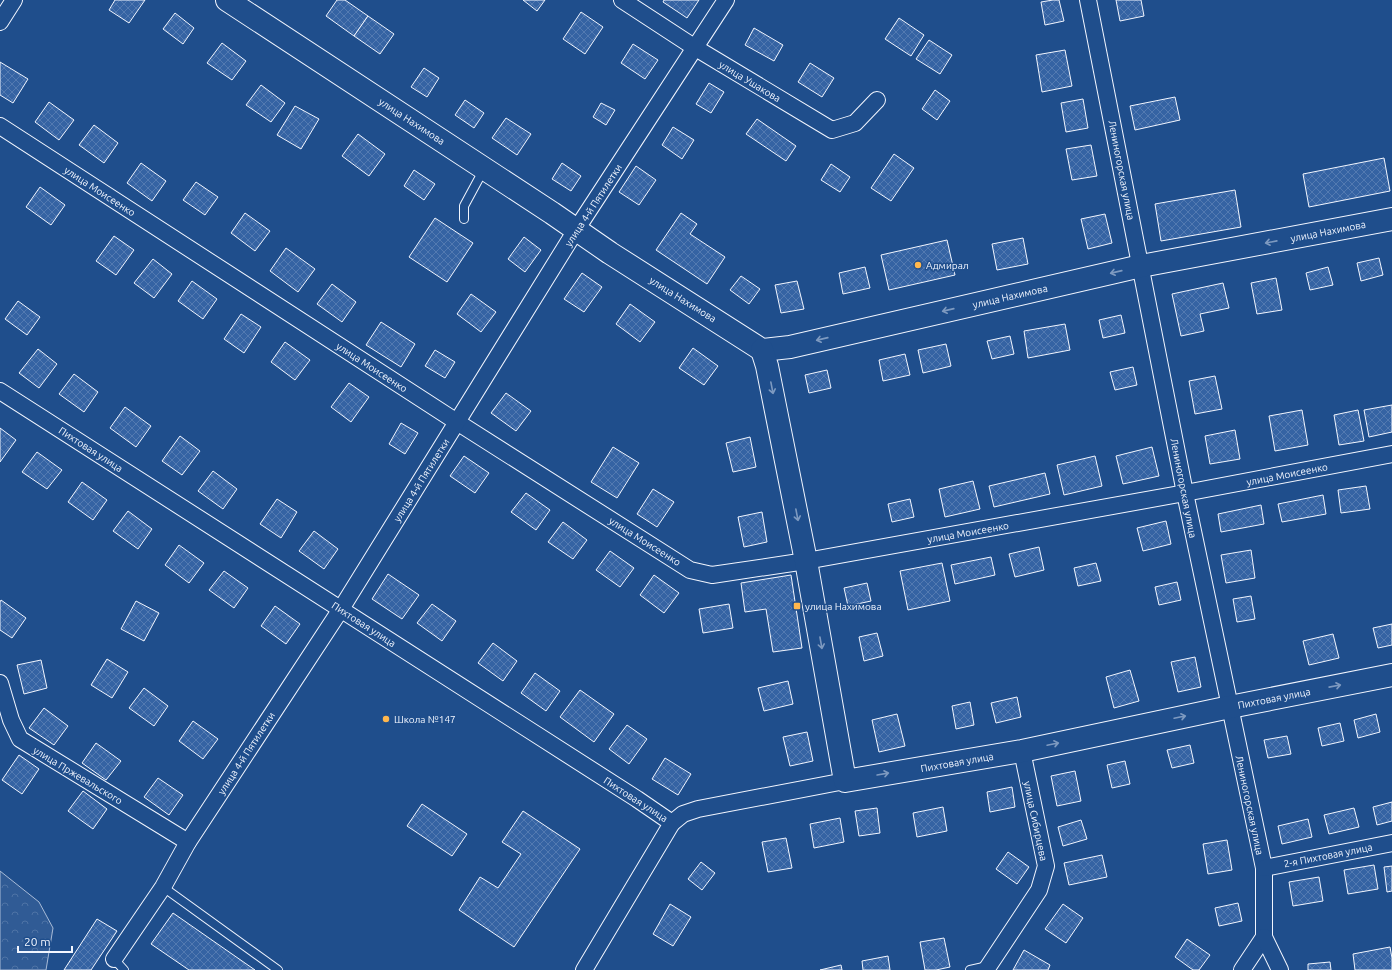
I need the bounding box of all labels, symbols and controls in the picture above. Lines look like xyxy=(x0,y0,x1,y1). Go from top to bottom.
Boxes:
street label: улица Ушакова xyxy=(717,59,783,104)
street label: улица Нахимова xyxy=(377,96,447,147)
street label: Лениногорская улица xyxy=(1106,119,1137,221)
street label: улица 4-й Пятилетки xyxy=(563,162,624,248)
street label: улица Моисеенко xyxy=(62,164,137,219)
street label: улица Нахимова xyxy=(1289,219,1367,244)
one-way arrow xyxy=(1265,238,1278,246)
marker: Адмирал xyxy=(913,260,923,270)
place label: Адмирал xyxy=(926,260,969,271)
one-way arrow xyxy=(1110,268,1123,276)
street label: улица Нахимова xyxy=(647,274,718,324)
street label: улица Нахимова xyxy=(972,283,1049,310)
one-way arrow xyxy=(942,307,955,315)
one-way arrow xyxy=(815,336,828,344)
street label: улица Моисеенко xyxy=(334,340,409,395)
one-way arrow xyxy=(768,381,776,394)
street label: Пихтовая улица xyxy=(57,425,125,474)
street label: улица 4-й Пятилетки xyxy=(391,437,452,524)
street label: Лениногорская улица xyxy=(1168,437,1199,539)
street label: улица Моисеенко xyxy=(1246,461,1329,488)
one-way arrow xyxy=(793,508,801,521)
street label: улица Моисеенко xyxy=(607,515,683,568)
street label: улица Моисеенко xyxy=(927,520,1010,545)
street label: Пихтовая улица xyxy=(330,600,398,649)
marker: улица Нахимова xyxy=(792,601,802,611)
place label: улица Нахимова xyxy=(805,601,882,612)
one-way arrow xyxy=(817,636,825,649)
one-way arrow xyxy=(1328,682,1341,690)
street label: Пихтовая улица xyxy=(1237,686,1311,711)
street label: улица 4-й Пятилетки xyxy=(216,710,277,796)
one-way arrow xyxy=(1173,713,1186,721)
marker: Школа №147 xyxy=(381,714,391,724)
place label: Школа №147 xyxy=(394,714,456,725)
one-way arrow xyxy=(1046,740,1059,748)
street label: улица Пржевальского xyxy=(31,744,124,807)
street label: Пихтовая улица xyxy=(920,751,994,774)
street label: Лениногорская улица xyxy=(1234,754,1265,856)
one-way arrow xyxy=(876,770,889,778)
street label: Пихтовая улица xyxy=(602,775,670,824)
street label: улица Сибирцева xyxy=(1022,780,1049,862)
street label: 2-я Пихтовая улица xyxy=(1283,841,1373,869)
scale bar xyxy=(18,928,72,954)
text: 20 m xyxy=(24,935,51,948)

